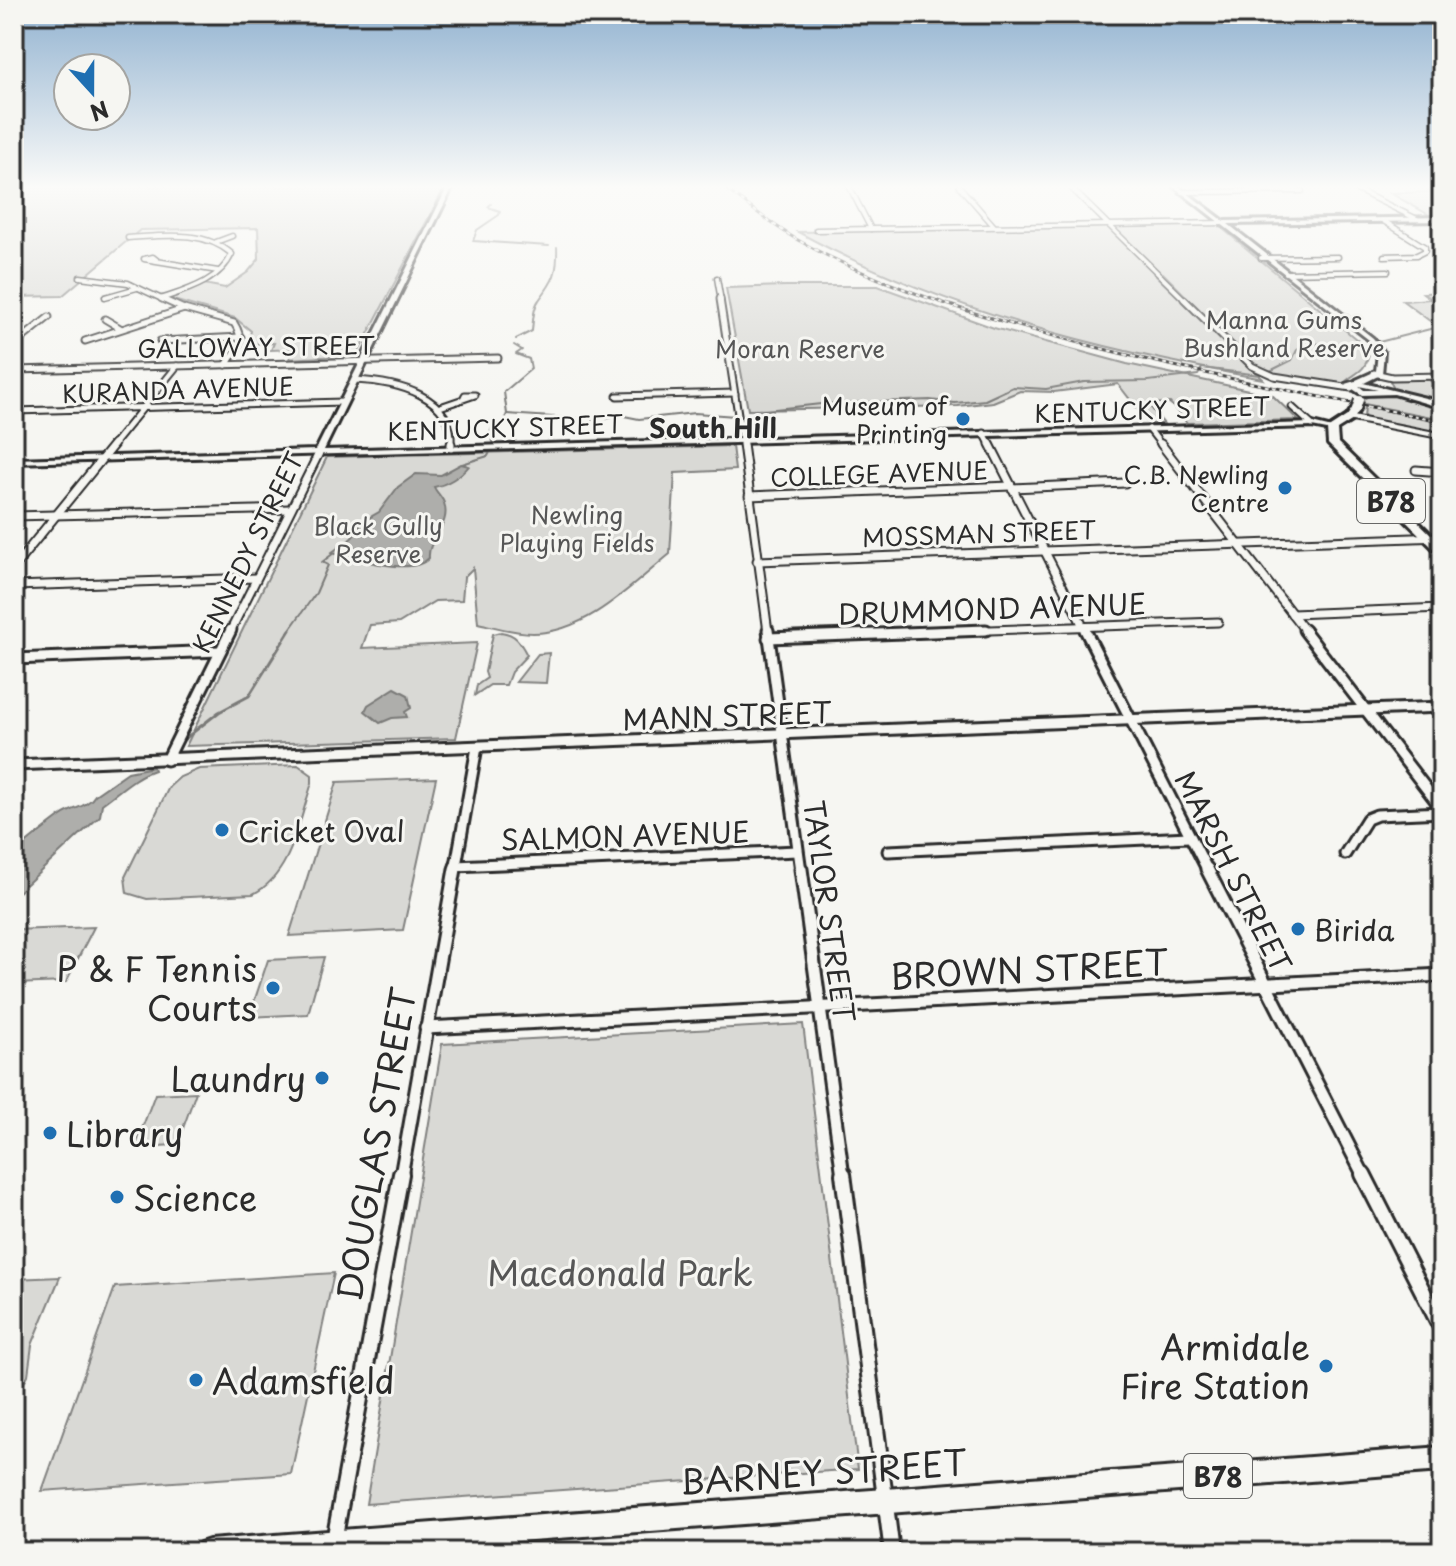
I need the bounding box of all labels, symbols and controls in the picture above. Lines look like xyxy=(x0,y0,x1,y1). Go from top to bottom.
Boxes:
north arrow xyxy=(52,52,132,132)
text: N xyxy=(86,94,114,131)
park label: Manna Gums Bushland Reserve xyxy=(1183,301,1385,365)
street label: GALLOWAY STREET xyxy=(137,326,376,366)
park label: Moran Reserve xyxy=(715,330,885,366)
street label: KURANDA AVENUE xyxy=(62,367,294,411)
place label: Museum of Printing xyxy=(822,387,948,451)
street label: KENTUCKY STREET xyxy=(1034,387,1271,431)
street label: KENTUCKY STREET xyxy=(387,405,624,449)
district label: South Hill xyxy=(649,408,777,447)
marker: Museum of Printing xyxy=(954,410,972,428)
street label: KENNEDY STREET xyxy=(183,445,312,659)
street label: COLLEGE AVENUE xyxy=(769,451,989,495)
place label: C.B. Newling Centre xyxy=(1124,456,1269,520)
marker: C.B. Newling Centre xyxy=(1276,479,1294,497)
road number: B78 xyxy=(1357,479,1425,523)
park label: Newling Playing Fields xyxy=(499,496,655,560)
park label: Black Gully Reserve xyxy=(313,507,443,571)
street label: MOSSMAN STREET xyxy=(862,511,1097,555)
street label: DRUMMOND AVENUE xyxy=(837,581,1147,635)
street label: MANN STREET xyxy=(622,690,833,740)
street label: MARSH STREET xyxy=(1165,763,1303,979)
street label: TAYLOR STREET xyxy=(793,797,867,1026)
place label: Cricket Oval xyxy=(238,809,404,852)
street label: SALMON AVENUE xyxy=(500,809,750,861)
marker: Cricket Oval xyxy=(213,821,231,839)
place label: Birida xyxy=(1314,908,1395,951)
marker: Birida xyxy=(1289,920,1307,938)
street label: BROWN STREET xyxy=(889,935,1170,1001)
place label: P & F Tennis Courts xyxy=(56,942,257,1033)
marker: P & F Tennis Courts xyxy=(264,979,282,997)
street label: DOUGLAS STREET xyxy=(322,983,428,1305)
place label: Laundry xyxy=(171,1052,306,1104)
marker: Laundry xyxy=(313,1069,331,1087)
place label: Library xyxy=(66,1107,184,1159)
marker: Library xyxy=(41,1124,59,1142)
place label: Science xyxy=(133,1171,257,1223)
marker: Science xyxy=(108,1188,126,1206)
park label: Macdonald Park xyxy=(487,1246,753,1298)
place label: Armidale Fire Station xyxy=(1120,1320,1310,1411)
place label: Adamsfield xyxy=(212,1354,395,1406)
marker: Armidale Fire Station xyxy=(1317,1357,1335,1375)
marker: Adamsfield xyxy=(187,1371,205,1389)
street label: BARNEY STREET xyxy=(678,1435,969,1507)
road number: B78 xyxy=(1184,1454,1252,1498)

